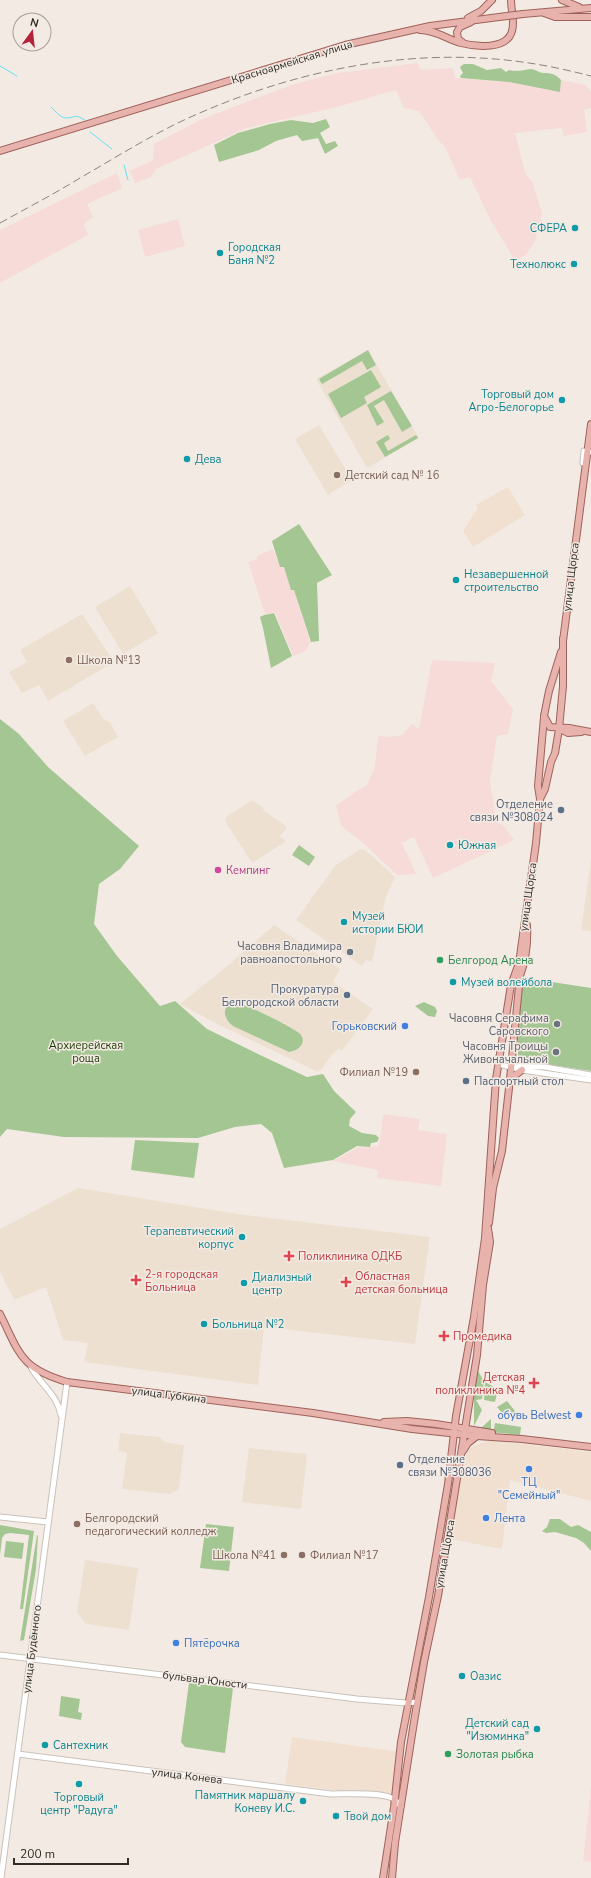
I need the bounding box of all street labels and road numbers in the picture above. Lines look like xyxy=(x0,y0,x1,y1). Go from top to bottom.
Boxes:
street label: Красноармейская улица xyxy=(230,36,354,88)
street label: улица Щорса xyxy=(559,542,583,612)
street label: улица Щорса xyxy=(516,862,540,932)
street label: улица Губкина xyxy=(131,1383,207,1407)
street label: улица Щорса xyxy=(432,1518,458,1589)
street label: улица Будённого xyxy=(19,1604,45,1694)
street label: бульвар Юности xyxy=(162,1667,248,1693)
street label: улица Конева xyxy=(151,1764,223,1788)

